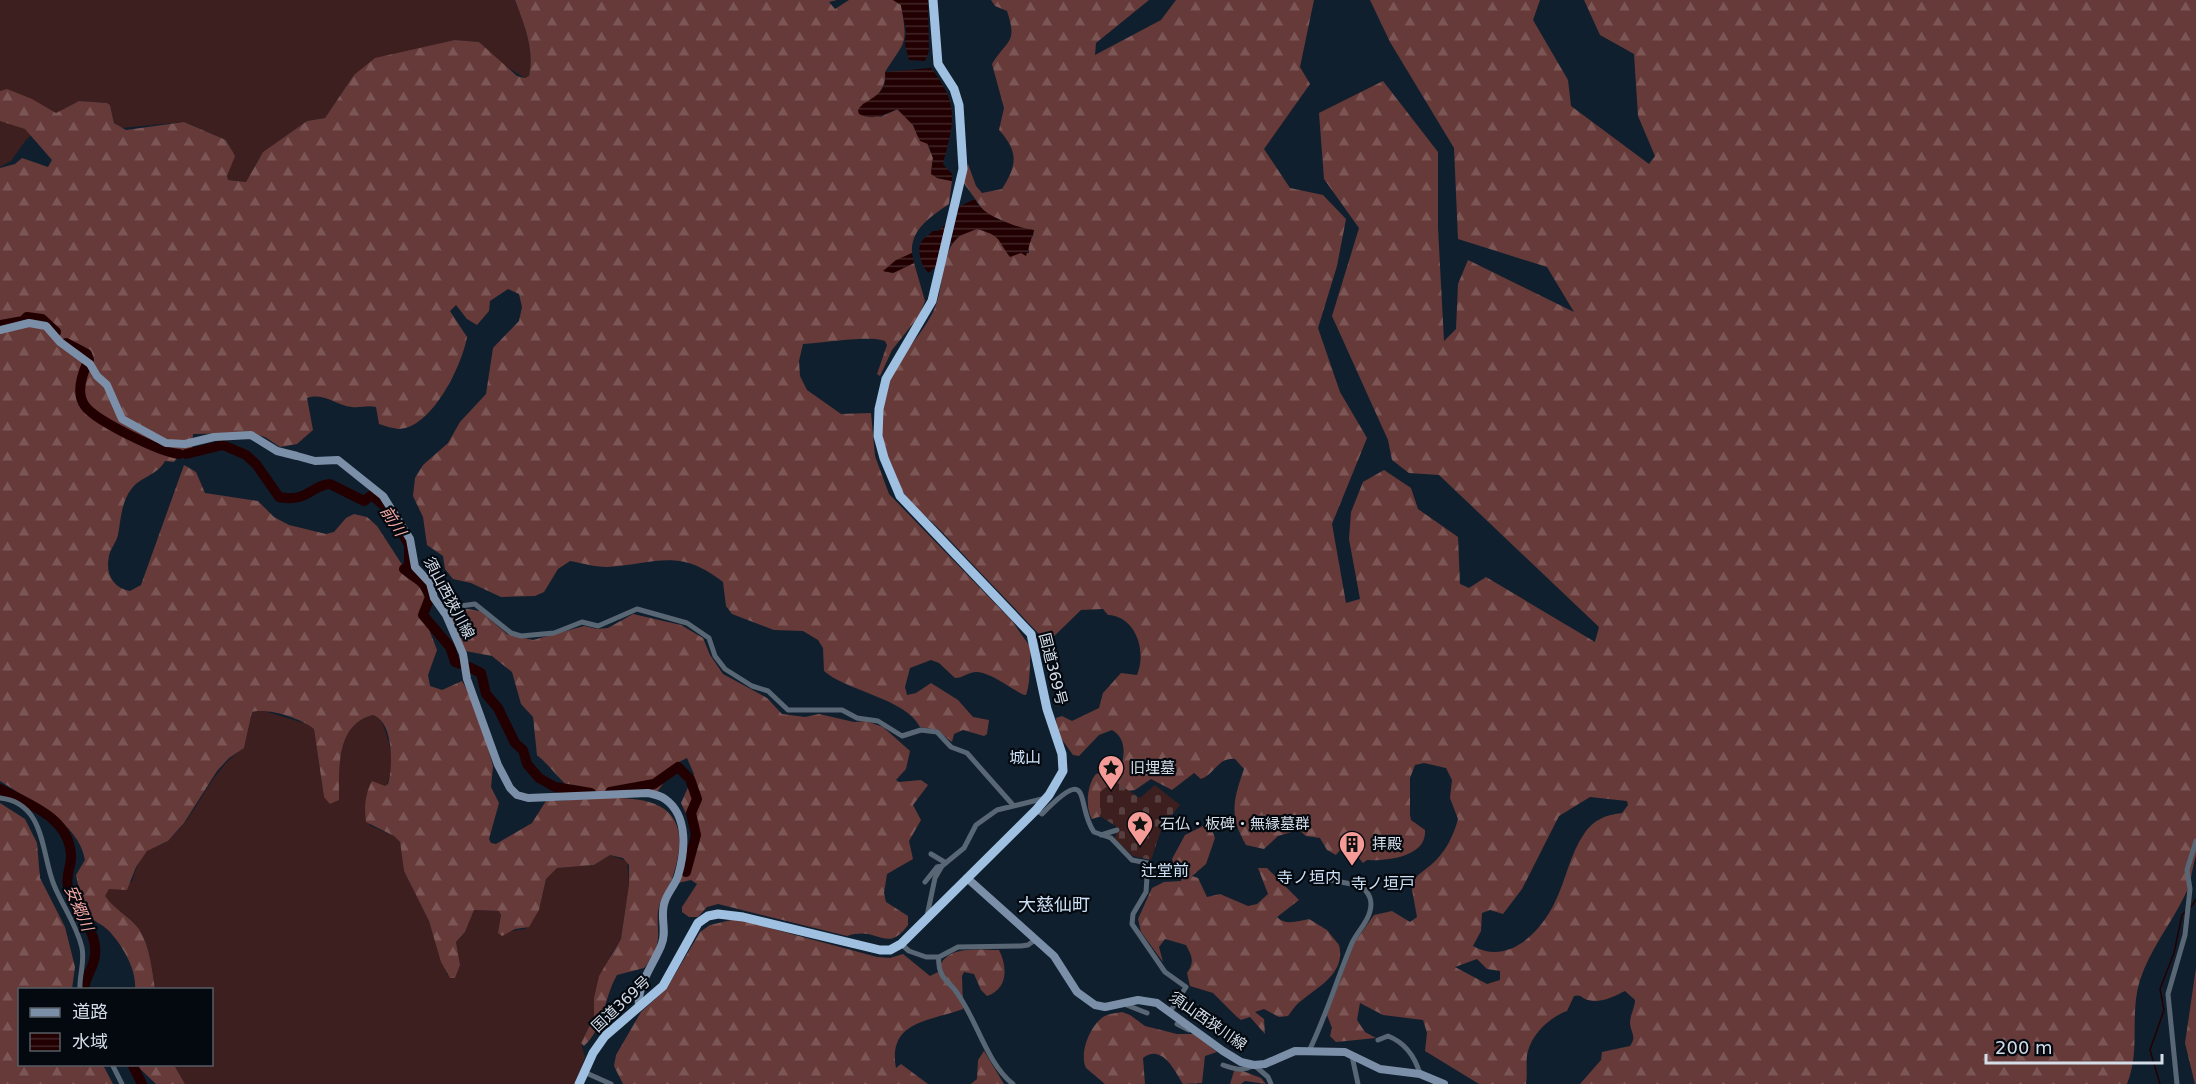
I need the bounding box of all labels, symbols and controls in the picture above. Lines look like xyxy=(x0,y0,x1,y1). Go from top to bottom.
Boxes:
water label: 前川 xyxy=(376,502,411,541)
street label: 須山西狭川線 xyxy=(420,554,478,642)
street label: 国道369号 xyxy=(1035,631,1071,707)
district label: 城山 xyxy=(1009,748,1041,767)
place icon: 旧埋墓 xyxy=(1096,753,1126,791)
place label: 旧埋墓 xyxy=(1130,759,1175,777)
place icon: 石仏・板碑・無縁墓群 xyxy=(1125,809,1155,847)
place label: 石仏・板碑・無縁墓群 xyxy=(1160,815,1310,833)
building icon: 拝殿 xyxy=(1337,829,1367,867)
place label: 拝殿 xyxy=(1372,835,1402,853)
district label: 辻堂前 xyxy=(1141,861,1189,880)
district label: 寺ノ垣内 xyxy=(1277,868,1341,887)
district label: 寺ノ垣戸 xyxy=(1351,874,1415,893)
water label: 安郷川 xyxy=(61,882,98,936)
district label: 大慈仙町 xyxy=(1018,894,1090,915)
street label: 国道369号 xyxy=(588,972,654,1036)
legend xyxy=(18,988,213,1066)
street label: 須山西狭川線 xyxy=(1166,988,1250,1054)
text: 道路 xyxy=(72,1001,108,1022)
scale bar xyxy=(1986,1027,2162,1065)
text: 水域 xyxy=(72,1031,108,1052)
text: 200 m xyxy=(1995,1037,2053,1058)

